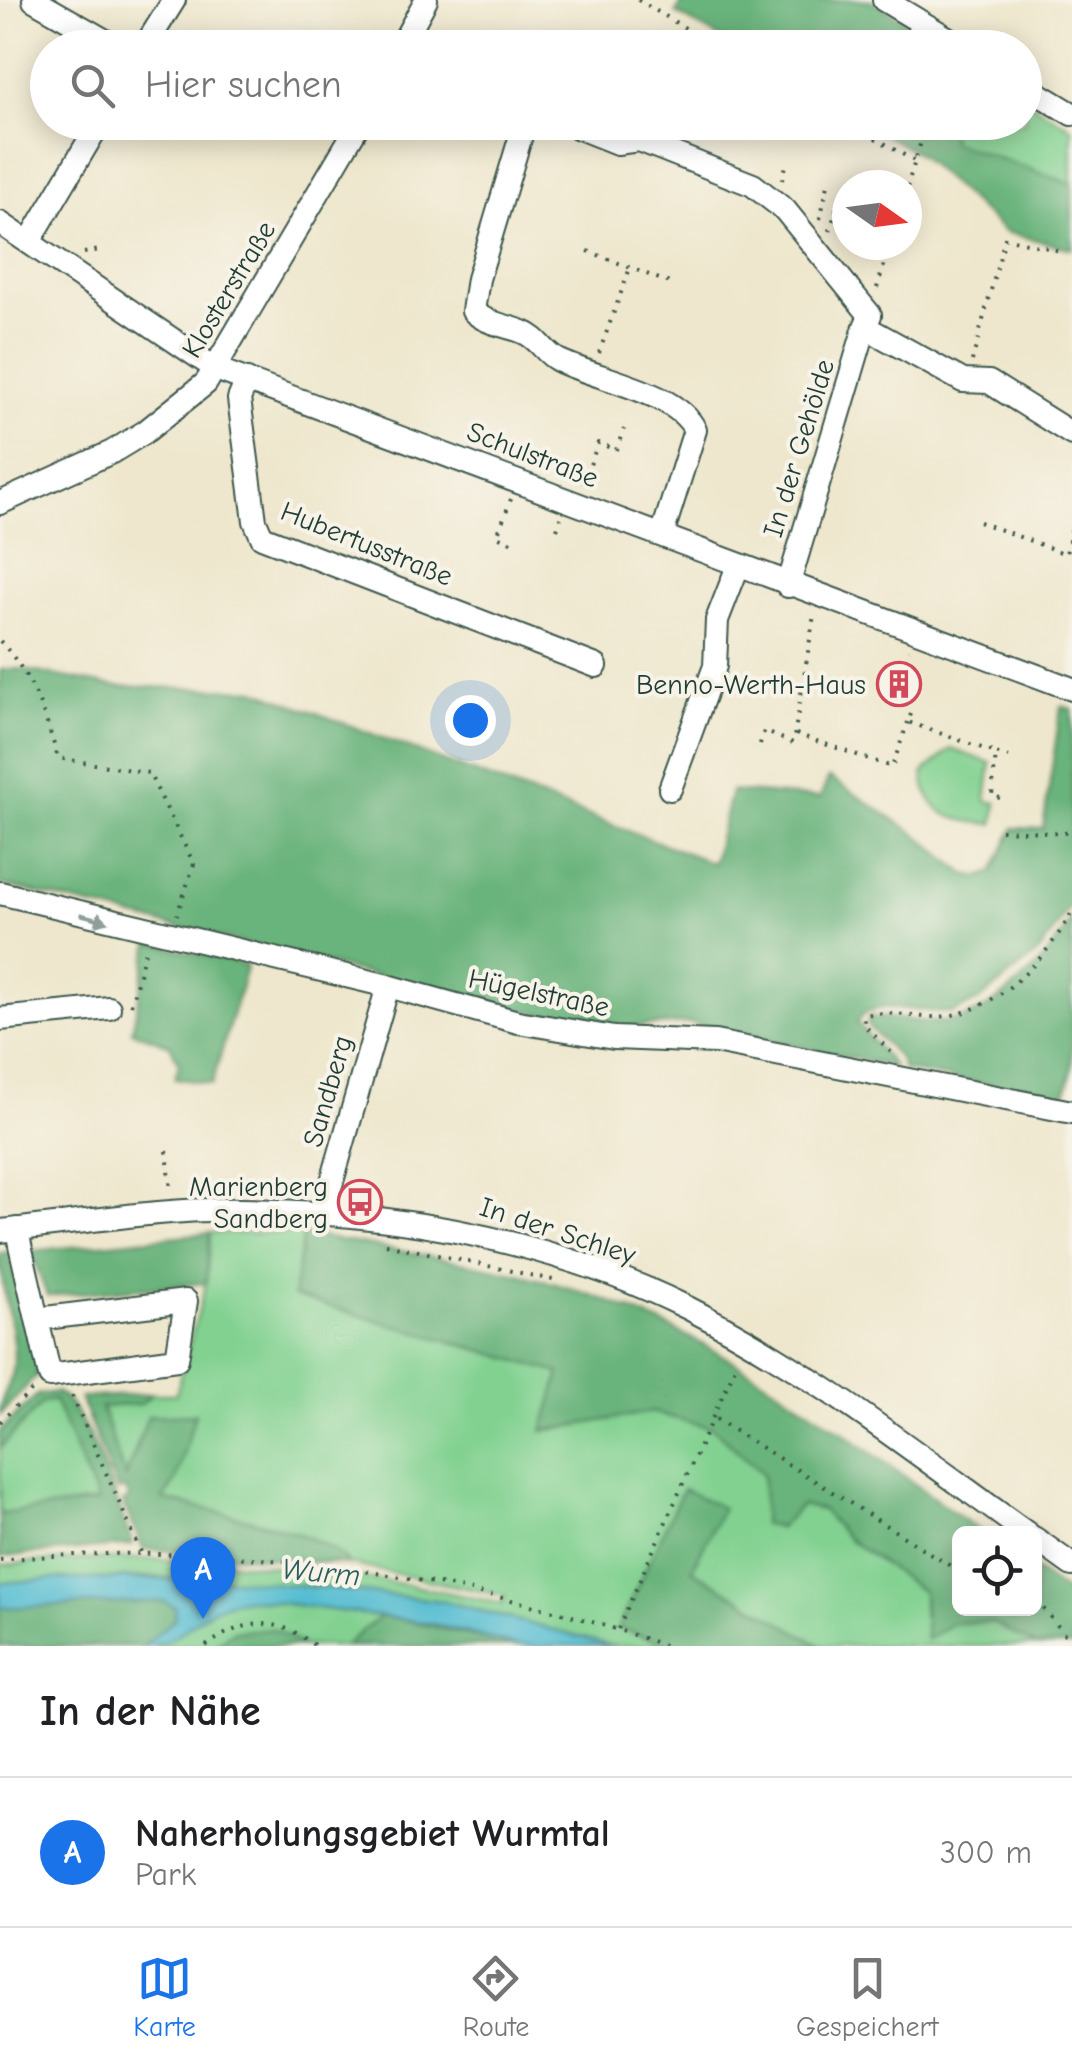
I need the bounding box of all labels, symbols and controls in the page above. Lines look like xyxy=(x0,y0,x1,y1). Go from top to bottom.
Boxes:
search box xyxy=(30,30,1042,140)
icon: search xyxy=(65,58,120,113)
text: Hier suchen xyxy=(145,63,342,107)
north arrow xyxy=(832,170,922,260)
street label: Klosterstraße xyxy=(176,215,282,364)
street label: In der Gehölde xyxy=(757,356,841,541)
street label: Schulstraße xyxy=(463,415,603,495)
street label: Hubertusstraße xyxy=(276,495,457,593)
building icon: Benno-Werth-Haus xyxy=(876,661,922,707)
place label: Benno-Werth-Haus xyxy=(636,669,866,701)
your location xyxy=(445,695,496,746)
one-way arrow xyxy=(79,910,110,926)
street label: Hügelstraße xyxy=(466,962,612,1023)
street label: Sandberg xyxy=(297,1032,359,1151)
place label: Marienberg Sandberg xyxy=(189,1171,328,1235)
bus stop icon: Marienberg Sandberg xyxy=(337,1179,383,1225)
street label: In der Schley xyxy=(476,1191,640,1271)
map controls xyxy=(952,1526,1042,1616)
button: locate xyxy=(952,1526,1042,1616)
pin: A xyxy=(170,1536,236,1619)
water label: Wurm xyxy=(280,1552,362,1593)
text: In der Nähe xyxy=(40,1687,261,1736)
text: Naherholungsgebiet Wurmtal xyxy=(135,1812,610,1856)
text: A xyxy=(64,1834,81,1871)
text: 300 m xyxy=(940,1834,1032,1871)
text: Park xyxy=(135,1856,196,1893)
tab: Karte xyxy=(133,1951,196,2043)
tab: Route xyxy=(463,1951,529,2043)
tab: Gespeichert xyxy=(796,1951,939,2043)

